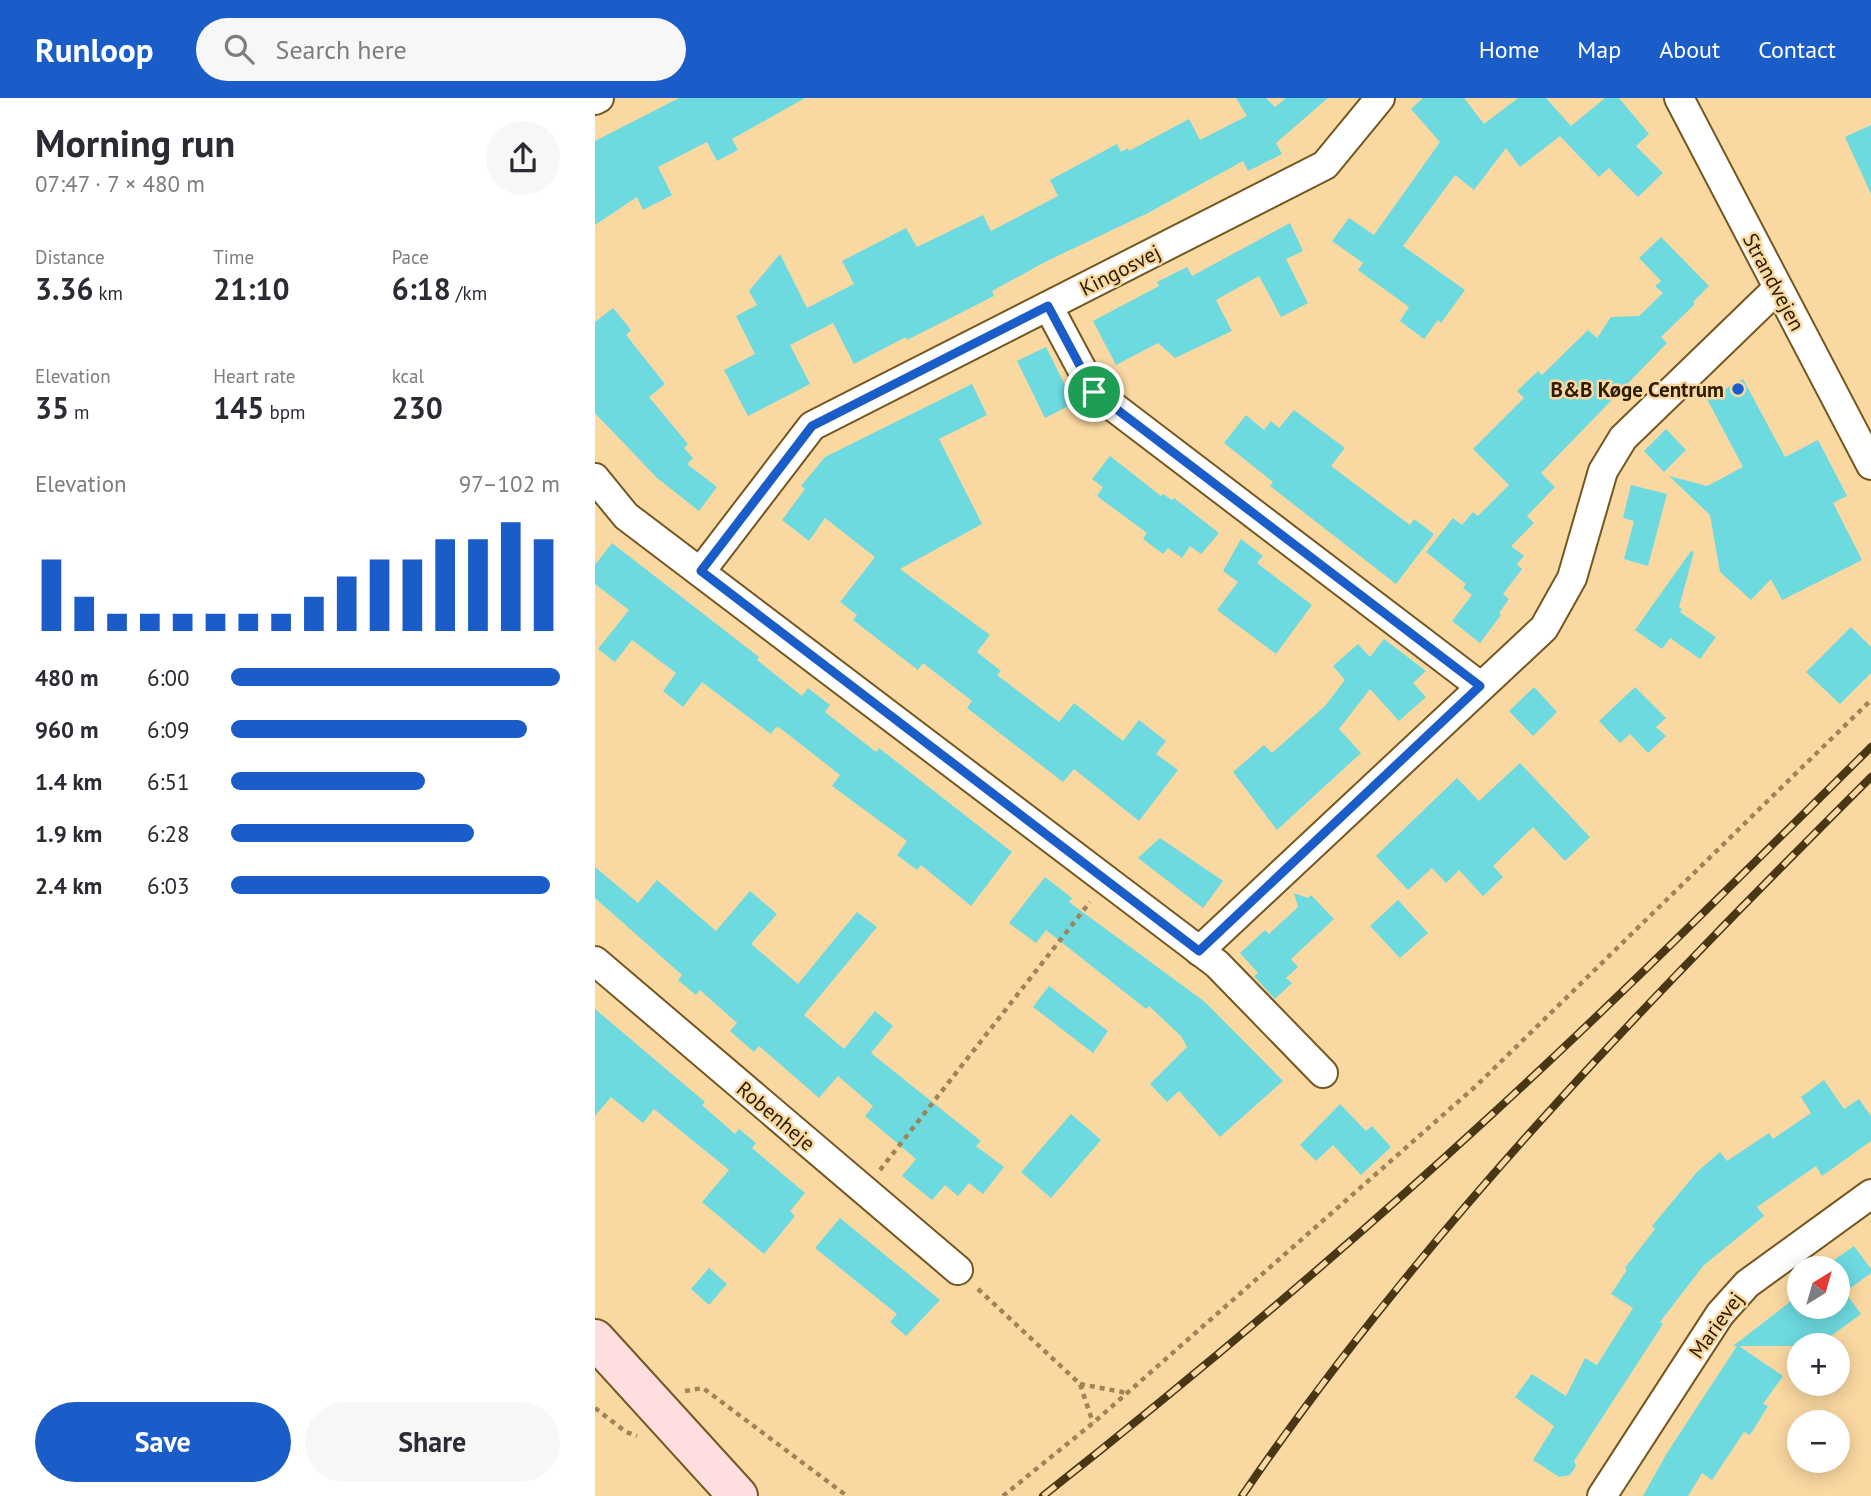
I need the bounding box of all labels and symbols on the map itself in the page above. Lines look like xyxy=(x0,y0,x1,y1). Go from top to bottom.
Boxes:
street label: Strandvejen xyxy=(1737,228,1811,336)
street label: Kingosvej xyxy=(1075,238,1165,302)
pin xyxy=(1064,362,1124,422)
place label: B&B Køge Centrum xyxy=(1551,376,1724,403)
marker: B&B Køge Centrum xyxy=(1730,381,1746,397)
street label: Robenheje xyxy=(731,1075,821,1157)
north arrow xyxy=(1787,1256,1850,1320)
street label: Marievej xyxy=(1683,1286,1749,1364)

